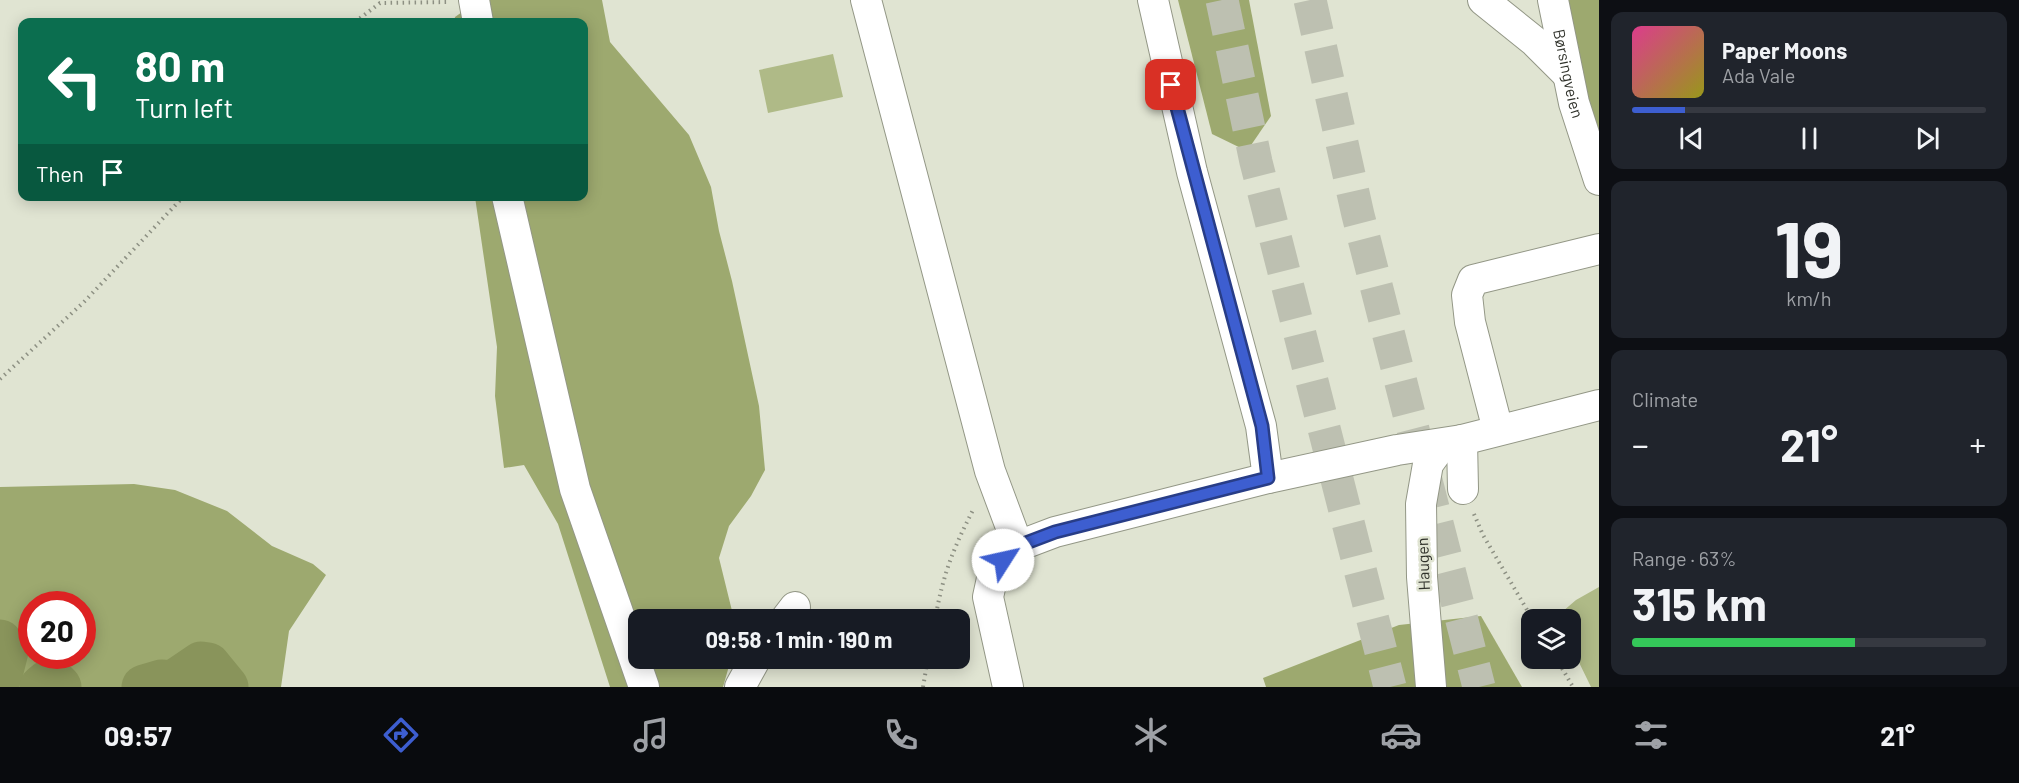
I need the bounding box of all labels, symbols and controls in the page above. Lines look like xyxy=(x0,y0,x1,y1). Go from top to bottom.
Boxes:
street label: Børsingveien xyxy=(1550,27,1588,120)
text: Paper Moons xyxy=(1722,37,1847,63)
text: 80 m xyxy=(135,40,225,90)
icon: left xyxy=(36,42,114,120)
pin xyxy=(1145,59,1196,110)
text: Ada Vale xyxy=(1722,63,1795,87)
icon: arrive xyxy=(1154,68,1187,101)
text: Turn left xyxy=(135,91,233,123)
icon: previous xyxy=(1675,122,1708,155)
icon: pause xyxy=(1793,122,1826,155)
icon: next xyxy=(1911,122,1944,155)
icon: arrive xyxy=(96,156,129,189)
text: Then xyxy=(36,160,84,186)
text: 19 xyxy=(1774,200,1844,294)
text: km/h xyxy=(1786,286,1832,310)
text: Climate xyxy=(1632,387,1698,411)
text: 21° xyxy=(1780,417,1838,471)
text: − xyxy=(1632,424,1649,464)
text: + xyxy=(1970,424,1986,464)
position arrow xyxy=(971,528,1035,592)
street label: Haugen xyxy=(1412,537,1433,591)
text: Range · 63% xyxy=(1632,546,1736,570)
text: 315 km xyxy=(1632,576,1767,630)
speed limit sign: 20 xyxy=(18,591,96,669)
map controls xyxy=(1521,609,1581,669)
button: layers xyxy=(1521,609,1581,669)
text: 09:58 · 1 min · 190 m xyxy=(706,626,892,652)
icon: directions xyxy=(380,714,422,756)
icon: music xyxy=(630,714,672,756)
icon: phone xyxy=(880,714,922,756)
icon: climate xyxy=(1130,714,1172,756)
icon: car xyxy=(1380,714,1422,756)
icon: filters xyxy=(1630,714,1672,756)
text: 09:57 xyxy=(104,719,172,751)
text: 21° xyxy=(1880,719,1915,751)

